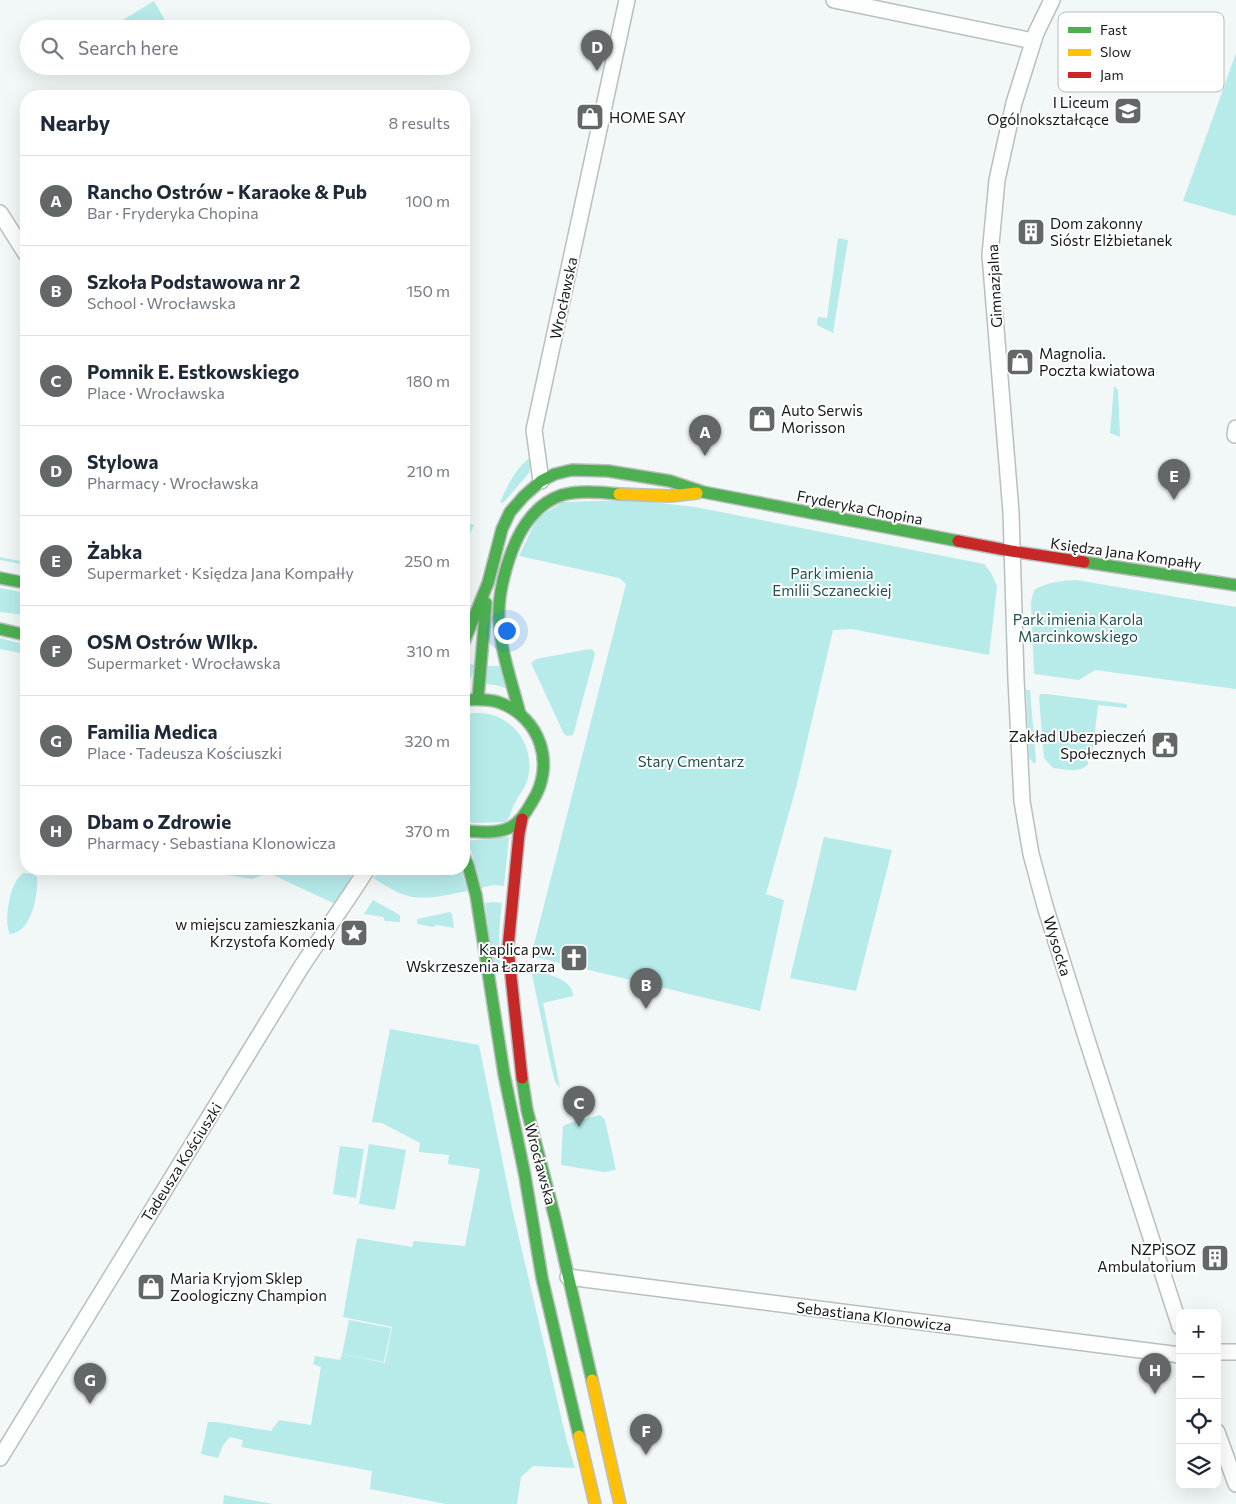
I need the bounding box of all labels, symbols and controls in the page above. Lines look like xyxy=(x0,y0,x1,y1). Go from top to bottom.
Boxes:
legend xyxy=(1058,12,1224,92)
search box xyxy=(20,20,470,75)
text: Fast xyxy=(1100,21,1127,38)
pin: D xyxy=(581,30,613,71)
icon: search xyxy=(38,34,66,62)
text: Search here xyxy=(78,36,178,59)
text: Slow xyxy=(1100,43,1131,60)
text: Jam xyxy=(1100,66,1124,83)
place label: I Liceum Ogólnokształcące xyxy=(987,93,1109,128)
school or university icon: I Liceum Ogólnokształcące xyxy=(1113,96,1143,126)
shop icon: HOME SAY xyxy=(575,102,605,132)
place label: HOME SAY xyxy=(609,108,686,126)
text: Nearby xyxy=(40,110,110,135)
text: 8 results xyxy=(389,113,450,132)
text: Rancho Ostrów - Karaoke & Pub xyxy=(87,180,367,203)
text: A xyxy=(50,191,62,210)
text: 100 m xyxy=(405,191,450,210)
text: Bar · Fryderyka Chopina xyxy=(87,203,259,222)
place label: Dom zakonny Sióstr Elżbietanek xyxy=(1050,214,1173,249)
building icon: Dom zakonny Sióstr Elżbietanek xyxy=(1016,217,1046,247)
street label: Gimnazjalna xyxy=(983,244,1005,328)
street label: Wrocławska xyxy=(546,255,580,341)
text: Szkoła Podstawowa nr 2 xyxy=(87,270,300,293)
text: B xyxy=(51,281,61,300)
text: 150 m xyxy=(407,281,450,300)
text: School · Wrocławska xyxy=(87,293,236,312)
place label: Magnolia. Poczta kwiatowa xyxy=(1039,344,1155,379)
shop icon: Magnolia. Poczta kwiatowa xyxy=(1005,347,1035,377)
text: Pomnik E. Estkowskiego xyxy=(87,360,299,383)
text: C xyxy=(51,371,61,390)
text: 180 m xyxy=(406,371,450,390)
text: Place · Wrocławska xyxy=(87,383,225,402)
place label: Auto Serwis Morisson xyxy=(781,401,863,436)
shop icon: Auto Serwis Morisson xyxy=(747,404,777,434)
pin: A xyxy=(689,415,721,456)
text: Stylowa xyxy=(87,450,158,473)
pin: E xyxy=(1158,459,1190,500)
text: D xyxy=(50,461,62,480)
text: 210 m xyxy=(407,461,450,480)
text: Pharmacy · Wrocławska xyxy=(87,473,259,492)
street label: Fryderyka Chopina xyxy=(795,486,925,528)
street label: Księdza Jana Kompałły xyxy=(1049,534,1203,573)
text: Żabka xyxy=(87,540,142,563)
text: E xyxy=(51,551,61,570)
text: 250 m xyxy=(404,551,450,570)
text: Supermarket · Księdza Jana Kompałły xyxy=(87,563,354,582)
park label: Park imienia Emilii Sczaneckiej xyxy=(772,564,892,599)
park label: Park imienia Karola Marcinkowskiego xyxy=(1013,610,1143,645)
your location xyxy=(494,618,520,644)
text: OSM Ostrów Wlkp. xyxy=(87,630,258,653)
text: F xyxy=(51,641,61,660)
text: 310 m xyxy=(407,641,450,660)
text: Supermarket · Wrocławska xyxy=(87,653,281,672)
text: Familia Medica xyxy=(87,720,217,743)
place label: Zakład Ubezpieczeń Społecznych xyxy=(1009,727,1146,762)
public building icon: Zakład Ubezpieczeń Społecznych xyxy=(1150,730,1180,760)
text: G xyxy=(50,731,62,750)
text: 320 m xyxy=(405,731,450,750)
text: Place · Tadeusza Kościuszki xyxy=(87,743,282,762)
park label: Stary Cmentarz xyxy=(638,752,744,770)
text: Dbam o Zdrowie xyxy=(87,810,231,833)
text: H xyxy=(50,821,62,840)
text: 370 m xyxy=(405,821,450,840)
text: Pharmacy · Sebastiana Klonowicza xyxy=(87,833,336,852)
street label: Wysocka xyxy=(1040,914,1076,978)
place label: w miejscu zamieszkania Krzystofa Komedy xyxy=(175,915,335,950)
place icon: w miejscu zamieszkania Krzystofa Komedy xyxy=(339,918,369,948)
place label: Kaplica pw. Wskrzeszenia Łazarza xyxy=(406,940,555,975)
church icon: Kaplica pw. Wskrzeszenia Łazarza xyxy=(559,943,589,973)
pin: B xyxy=(630,968,662,1009)
pin: C xyxy=(563,1086,595,1127)
street label: Tadeusza Kościuszki xyxy=(137,1099,225,1225)
street label: Wrocławska xyxy=(521,1121,561,1207)
place label: NZPiSOZ Ambulatorium xyxy=(1097,1240,1196,1275)
building icon: NZPiSOZ Ambulatorium xyxy=(1200,1243,1230,1273)
place label: Maria Kryjom Sklep Zoologiczny Champion xyxy=(170,1269,327,1304)
shop icon: Maria Kryjom Sklep Zoologiczny Champion xyxy=(136,1272,166,1302)
street label: Sebastiana Klonowicza xyxy=(795,1298,953,1334)
map controls xyxy=(1176,1309,1221,1489)
button: + xyxy=(1176,1309,1221,1354)
pin: H xyxy=(1139,1353,1171,1394)
button: − xyxy=(1176,1354,1221,1399)
pin: G xyxy=(74,1363,106,1404)
button: locate xyxy=(1176,1399,1221,1444)
pin: F xyxy=(630,1414,662,1455)
button: layers xyxy=(1176,1444,1221,1489)

